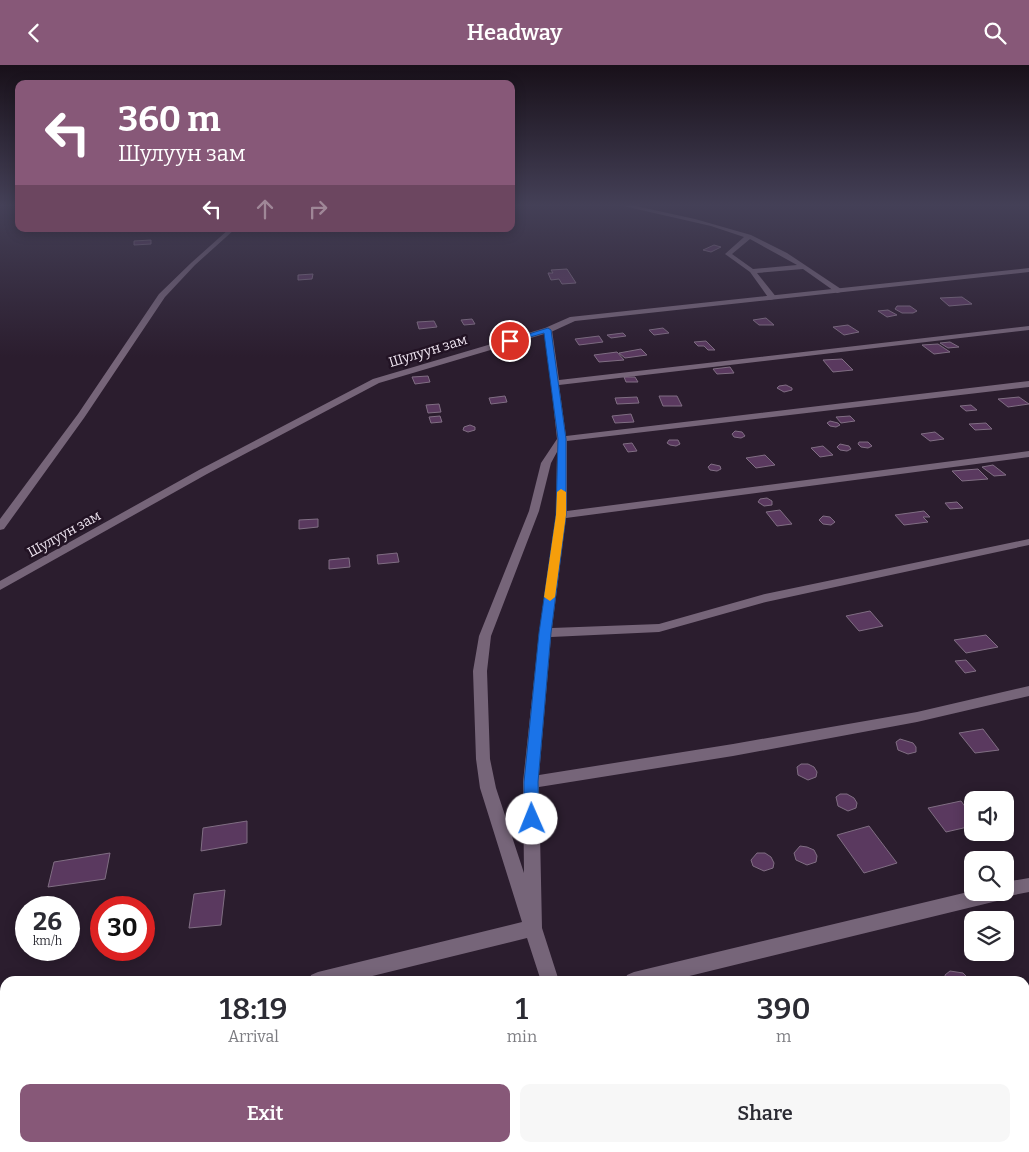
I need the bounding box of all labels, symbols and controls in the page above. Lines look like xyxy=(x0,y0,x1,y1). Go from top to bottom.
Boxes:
icon: back xyxy=(20,19,48,47)
text: Headway xyxy=(467,19,562,46)
icon: search xyxy=(981,19,1009,47)
text: 360 m xyxy=(118,98,221,140)
icon: left xyxy=(35,100,100,165)
text: Шулуун зам xyxy=(118,140,245,167)
icon: left xyxy=(198,195,226,223)
icon: ahead xyxy=(251,195,279,223)
icon: right xyxy=(304,195,332,223)
pin xyxy=(489,320,531,362)
icon: arrive xyxy=(496,327,524,355)
street label: Шулуун зам xyxy=(387,331,470,371)
street label: Шулуун зам xyxy=(24,507,104,561)
map controls xyxy=(964,791,1014,961)
button: sound xyxy=(964,791,1014,841)
position arrow xyxy=(505,792,557,844)
button: search xyxy=(964,851,1014,901)
speed limit sign: 30 xyxy=(90,896,155,961)
text: 26 xyxy=(33,907,62,937)
button: layers xyxy=(964,911,1014,961)
text: km/h xyxy=(33,934,62,948)
text: 18:19 xyxy=(219,991,287,1027)
text: 1 xyxy=(516,991,528,1027)
text: 390 xyxy=(757,991,811,1027)
text: Arrival xyxy=(228,1027,279,1046)
text: min xyxy=(507,1027,537,1046)
text: m xyxy=(776,1027,791,1046)
button: Exit xyxy=(20,1084,510,1142)
button: Share xyxy=(520,1084,1010,1142)

